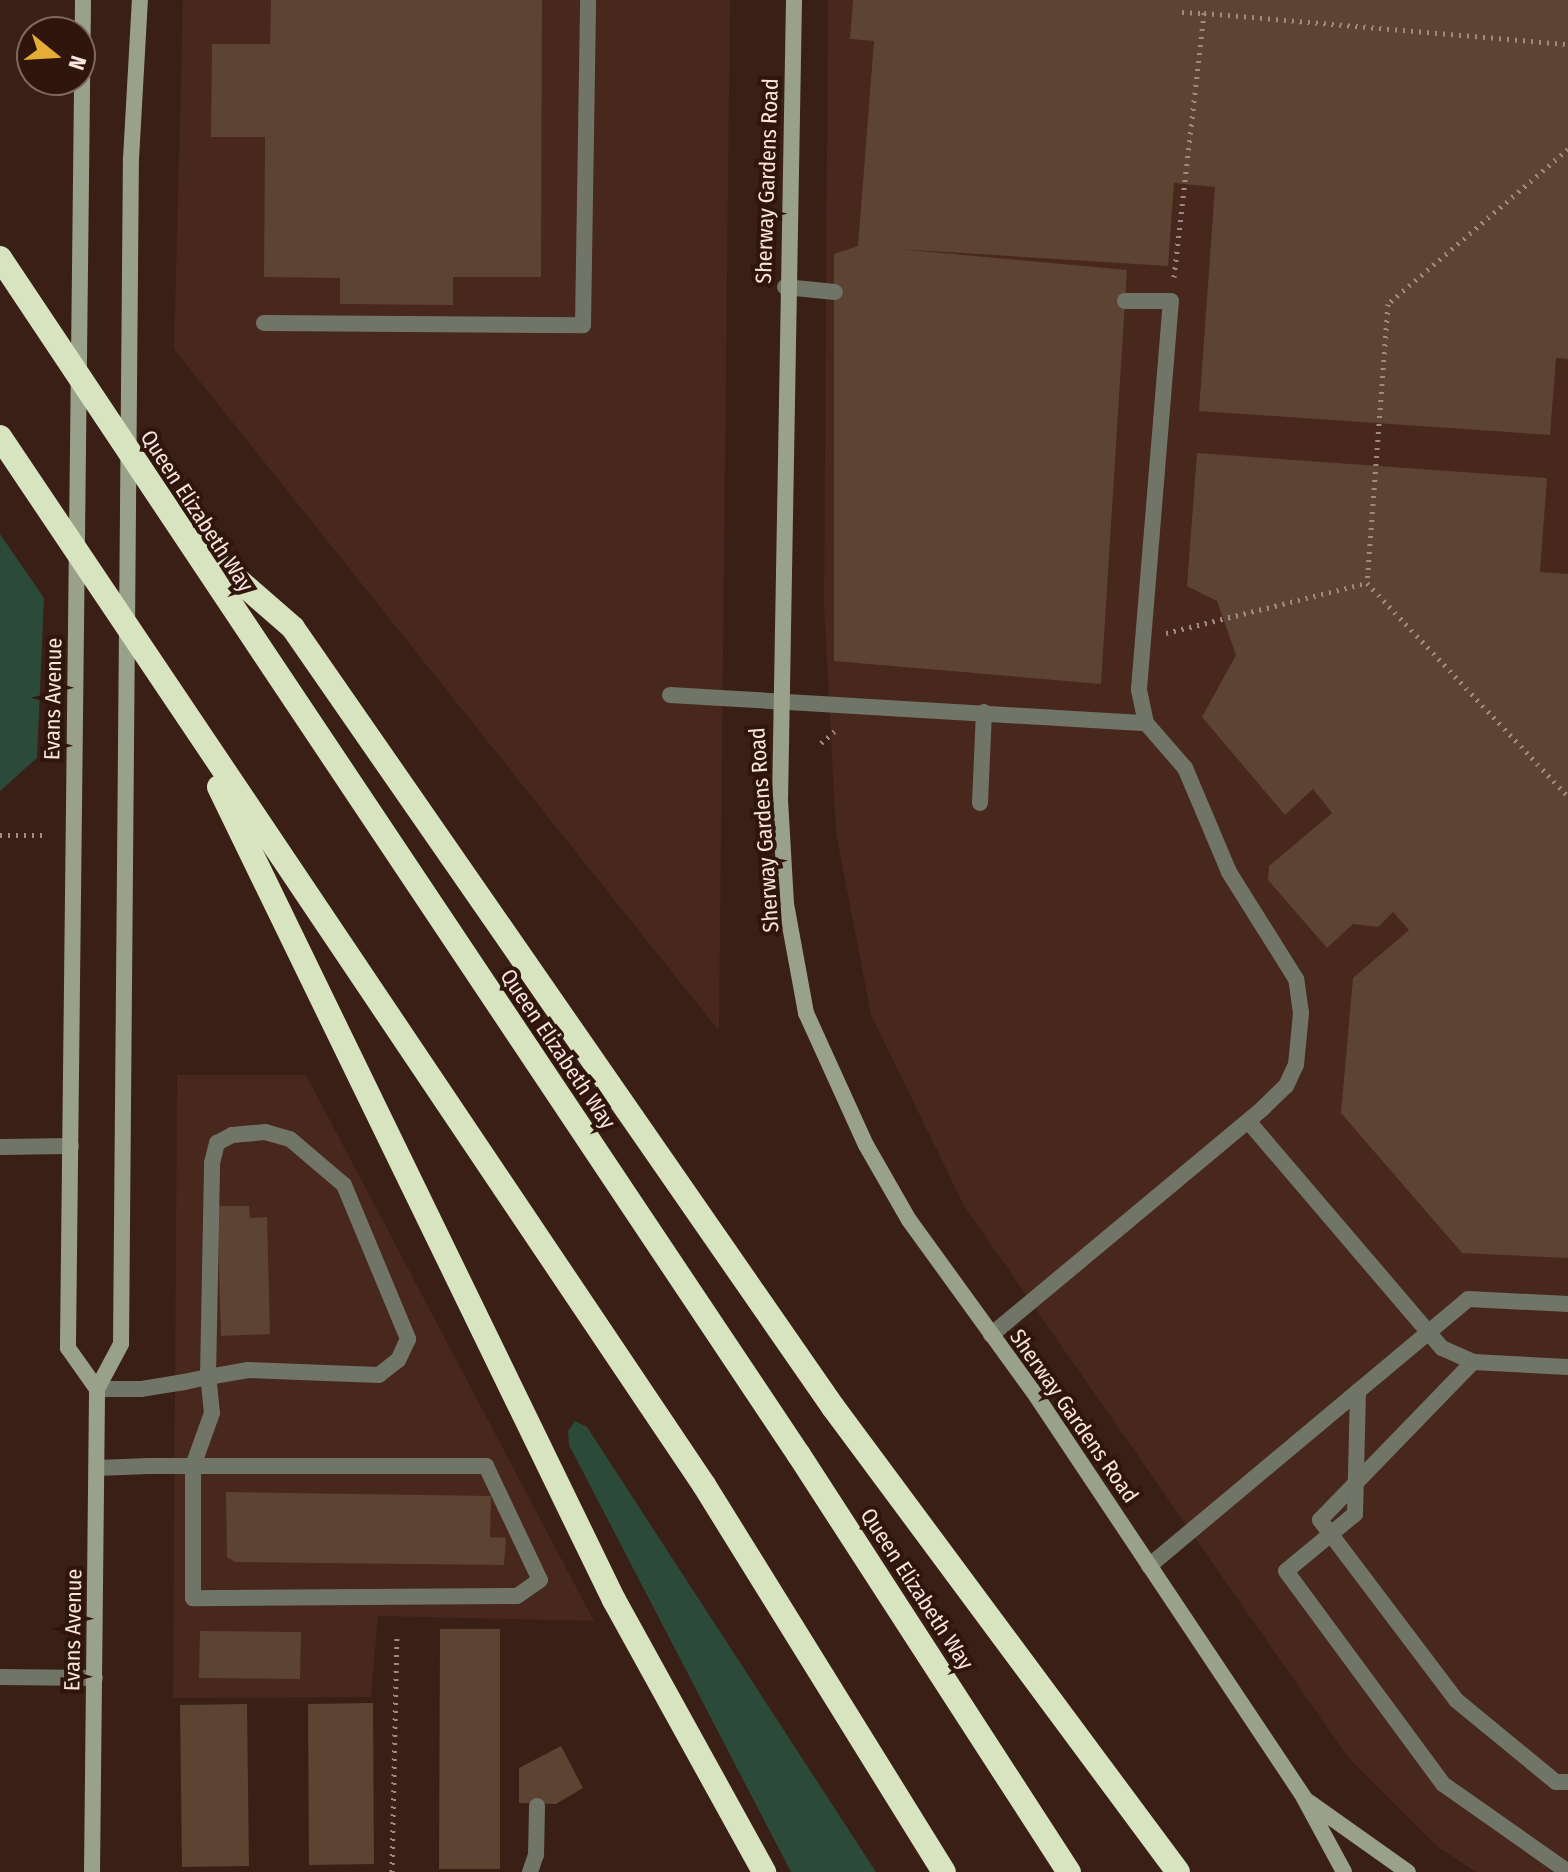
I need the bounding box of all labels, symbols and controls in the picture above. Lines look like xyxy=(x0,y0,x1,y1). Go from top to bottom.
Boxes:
north arrow xyxy=(16,16,96,96)
text: N xyxy=(63,53,92,73)
street label: Sherway Gardens Road xyxy=(750,78,784,284)
street label: Queen Elizabeth Way xyxy=(135,425,259,597)
street label: Evans Avenue xyxy=(39,638,67,760)
street label: Sherway Gardens Road xyxy=(744,727,784,933)
street label: Queen Elizabeth Way xyxy=(495,964,621,1134)
street label: Sherway Gardens Road xyxy=(1004,1324,1144,1508)
street label: Queen Elizabeth Way xyxy=(855,1503,979,1675)
street label: Evans Avenue xyxy=(59,1569,87,1691)

